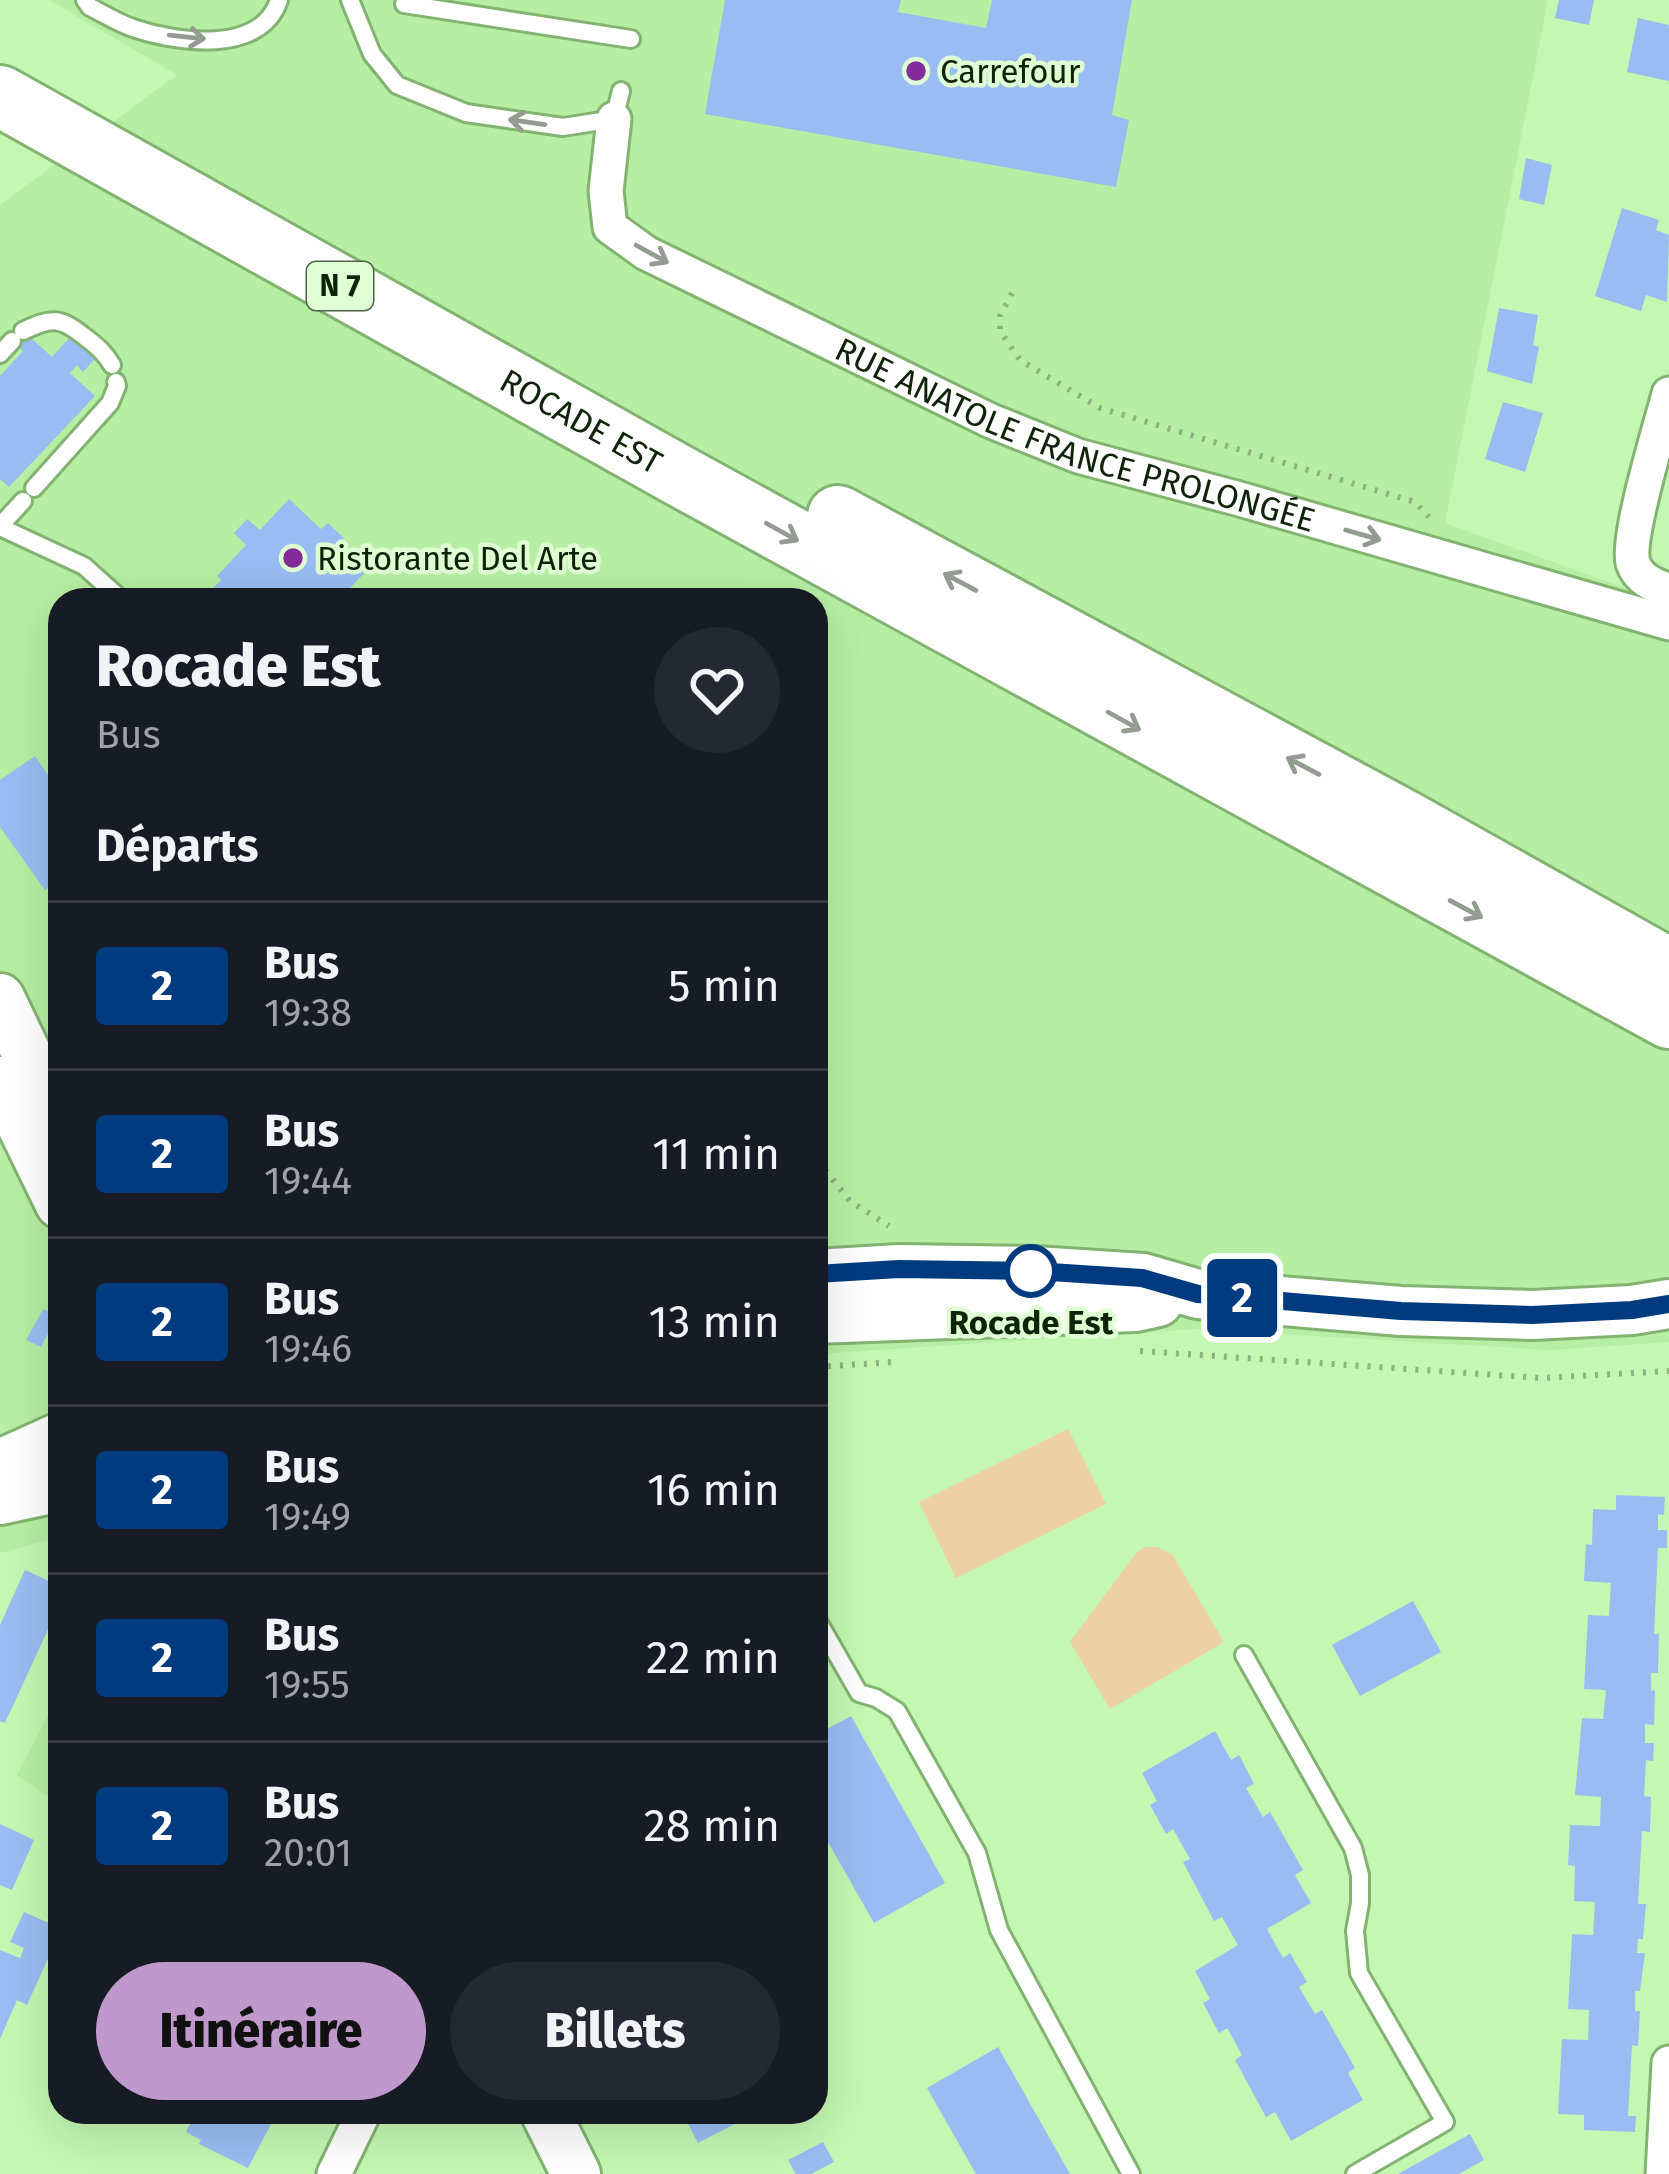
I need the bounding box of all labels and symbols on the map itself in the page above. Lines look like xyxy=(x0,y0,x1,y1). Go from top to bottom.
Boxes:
one-way arrow xyxy=(166,27,205,49)
place label: Carrefour xyxy=(940,52,1081,92)
marker: Carrefour xyxy=(903,58,929,84)
one-way arrow xyxy=(508,110,547,133)
one-way arrow xyxy=(633,243,668,266)
road number: N 7 xyxy=(307,262,373,310)
street label: RUE ANATOLE FRANCE PROLONGÉE xyxy=(829,329,1320,541)
street label: ROCADE EST xyxy=(493,361,669,483)
one-way arrow xyxy=(764,521,799,545)
one-way arrow xyxy=(1344,525,1382,547)
place label: Ristorante Del Arte xyxy=(317,539,598,579)
marker: Ristorante Del Arte xyxy=(280,545,306,571)
one-way arrow xyxy=(943,570,978,593)
one-way arrow xyxy=(1106,709,1141,733)
one-way arrow xyxy=(1287,754,1322,777)
one-way arrow xyxy=(1447,898,1482,921)
marker: Rocade Est xyxy=(1006,1246,1056,1296)
line badge: 2 xyxy=(1203,1259,1281,1337)
place label: Rocade Est xyxy=(949,1303,1114,1343)

